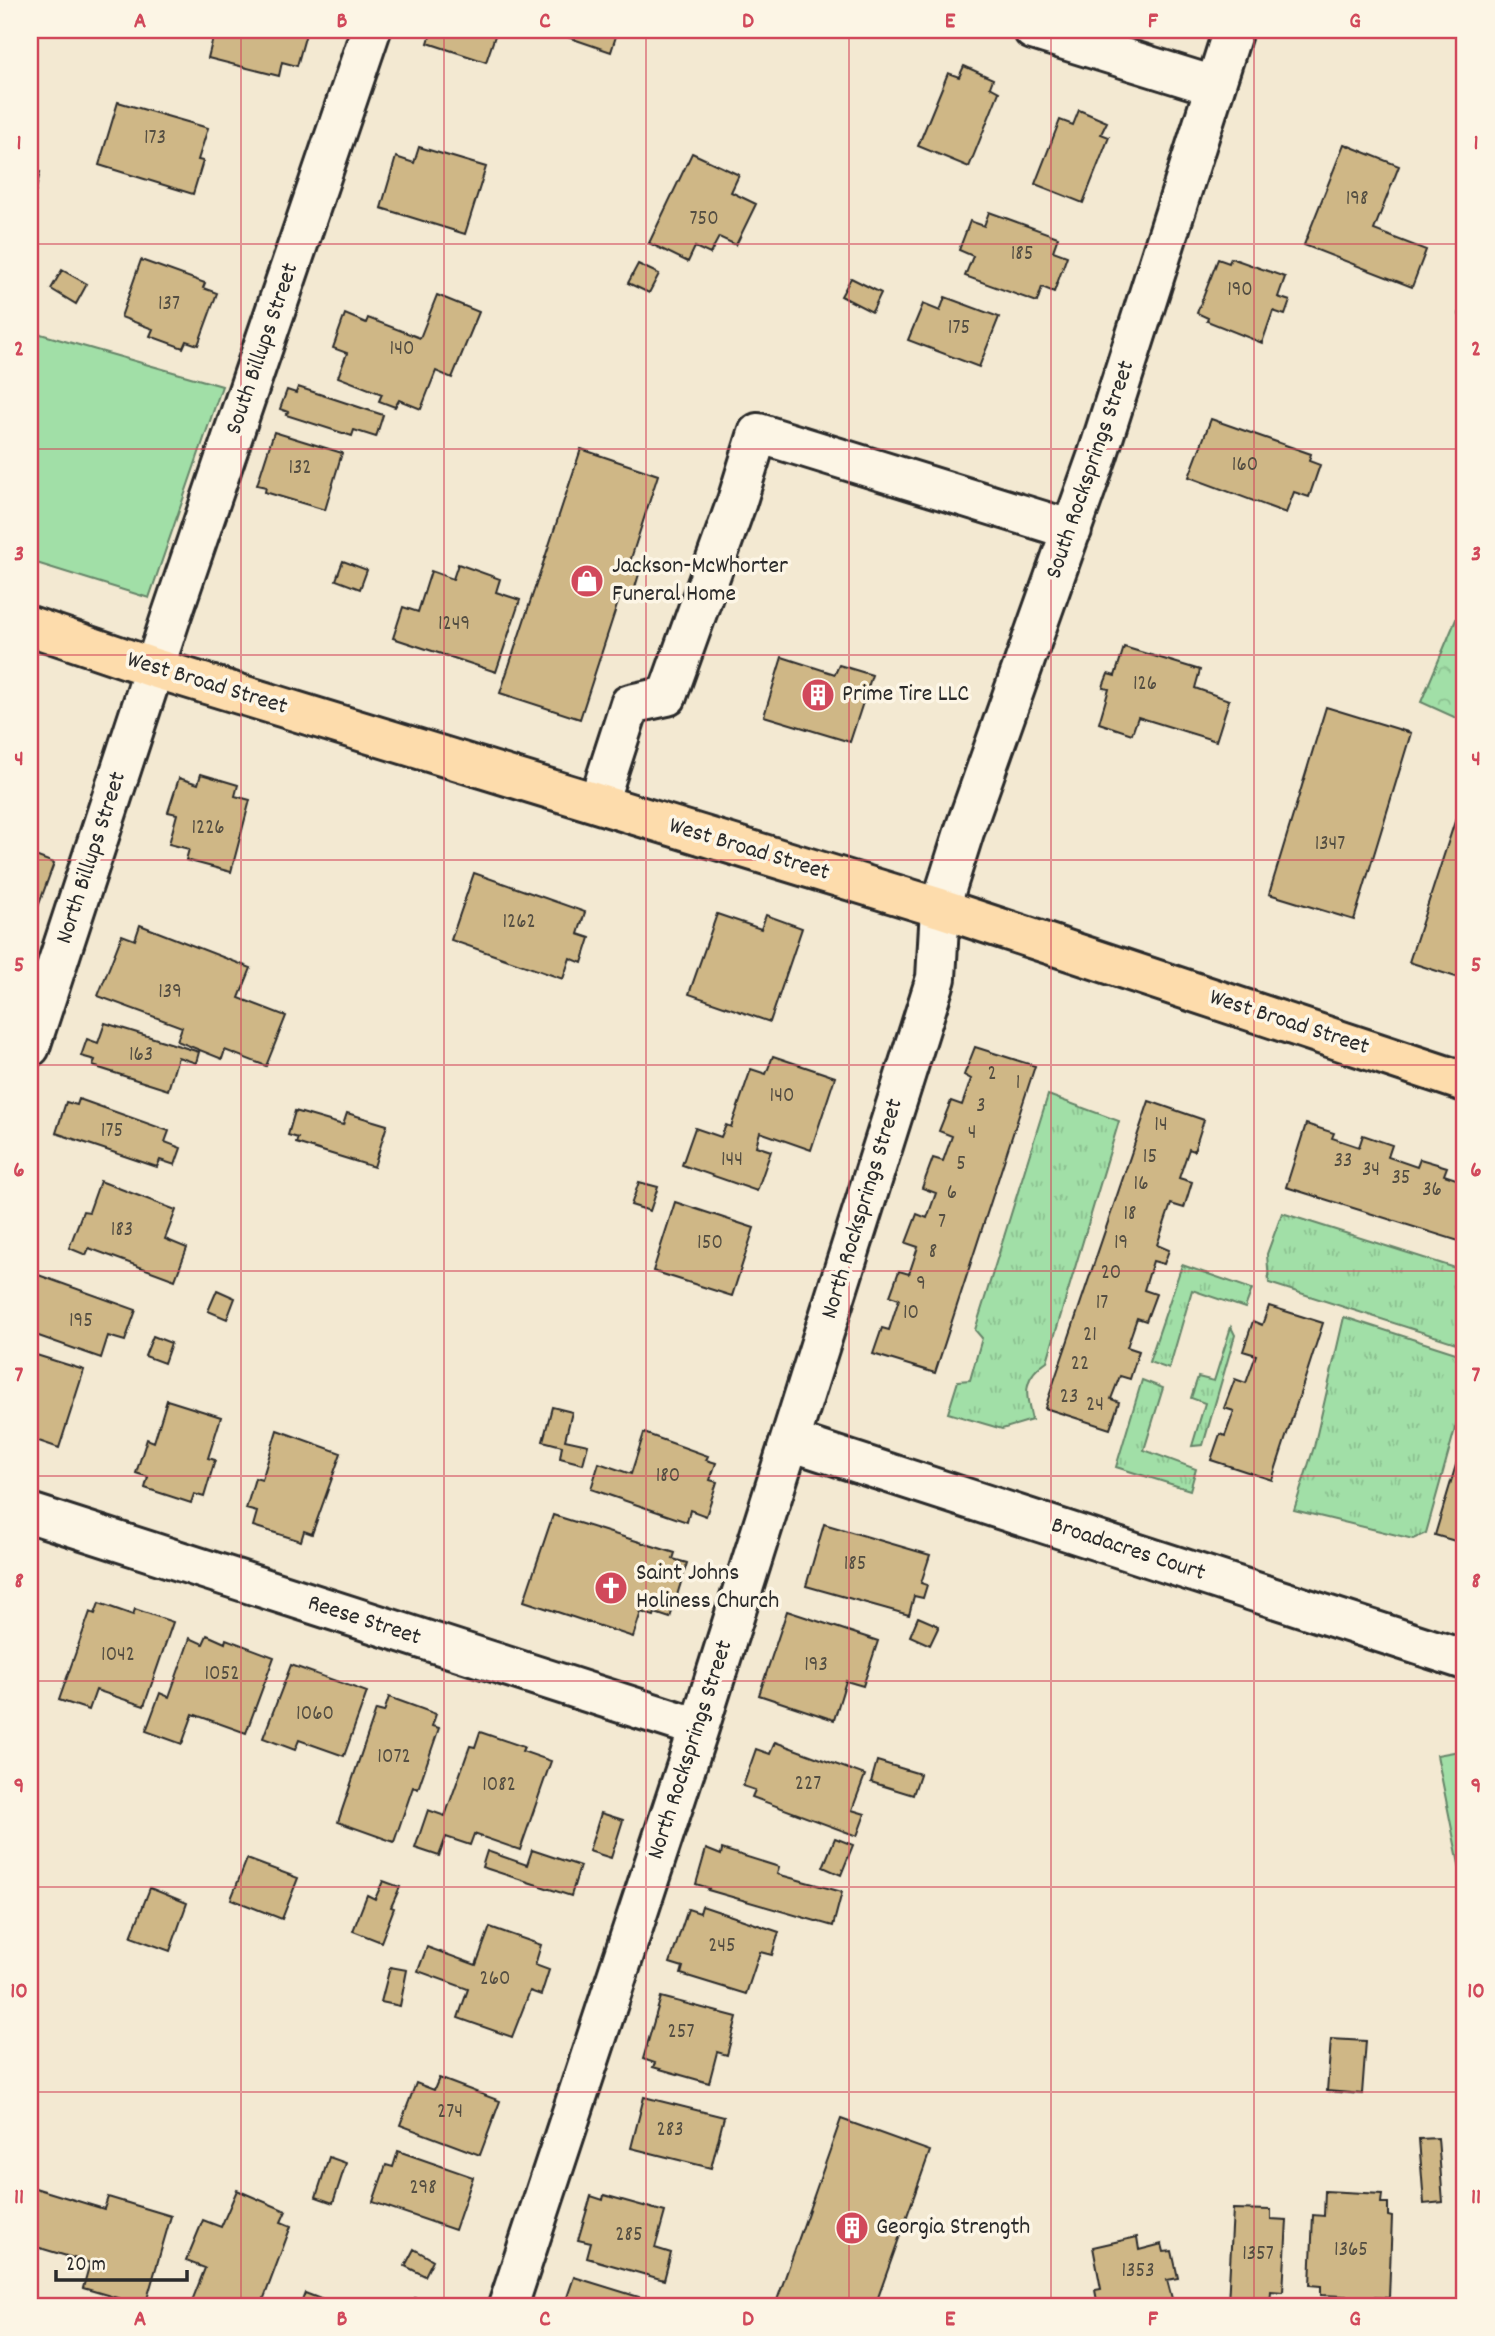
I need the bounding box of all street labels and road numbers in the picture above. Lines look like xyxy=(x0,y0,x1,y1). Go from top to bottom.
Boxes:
street label: South Billups Street xyxy=(218,258,308,439)
street label: South Rocksprings Street xyxy=(1038,356,1144,584)
street label: West Broad Street xyxy=(123,643,292,725)
street label: North Billups Street xyxy=(48,767,136,949)
street label: West Broad Street xyxy=(665,809,834,891)
street label: West Broad Street xyxy=(1205,981,1373,1065)
street label: North Rocksprings Street xyxy=(813,1095,913,1323)
street label: Broadacres Court xyxy=(1047,1509,1210,1591)
street label: Reese Street xyxy=(303,1587,425,1655)
street label: North Rocksprings Street xyxy=(640,1636,743,1864)

